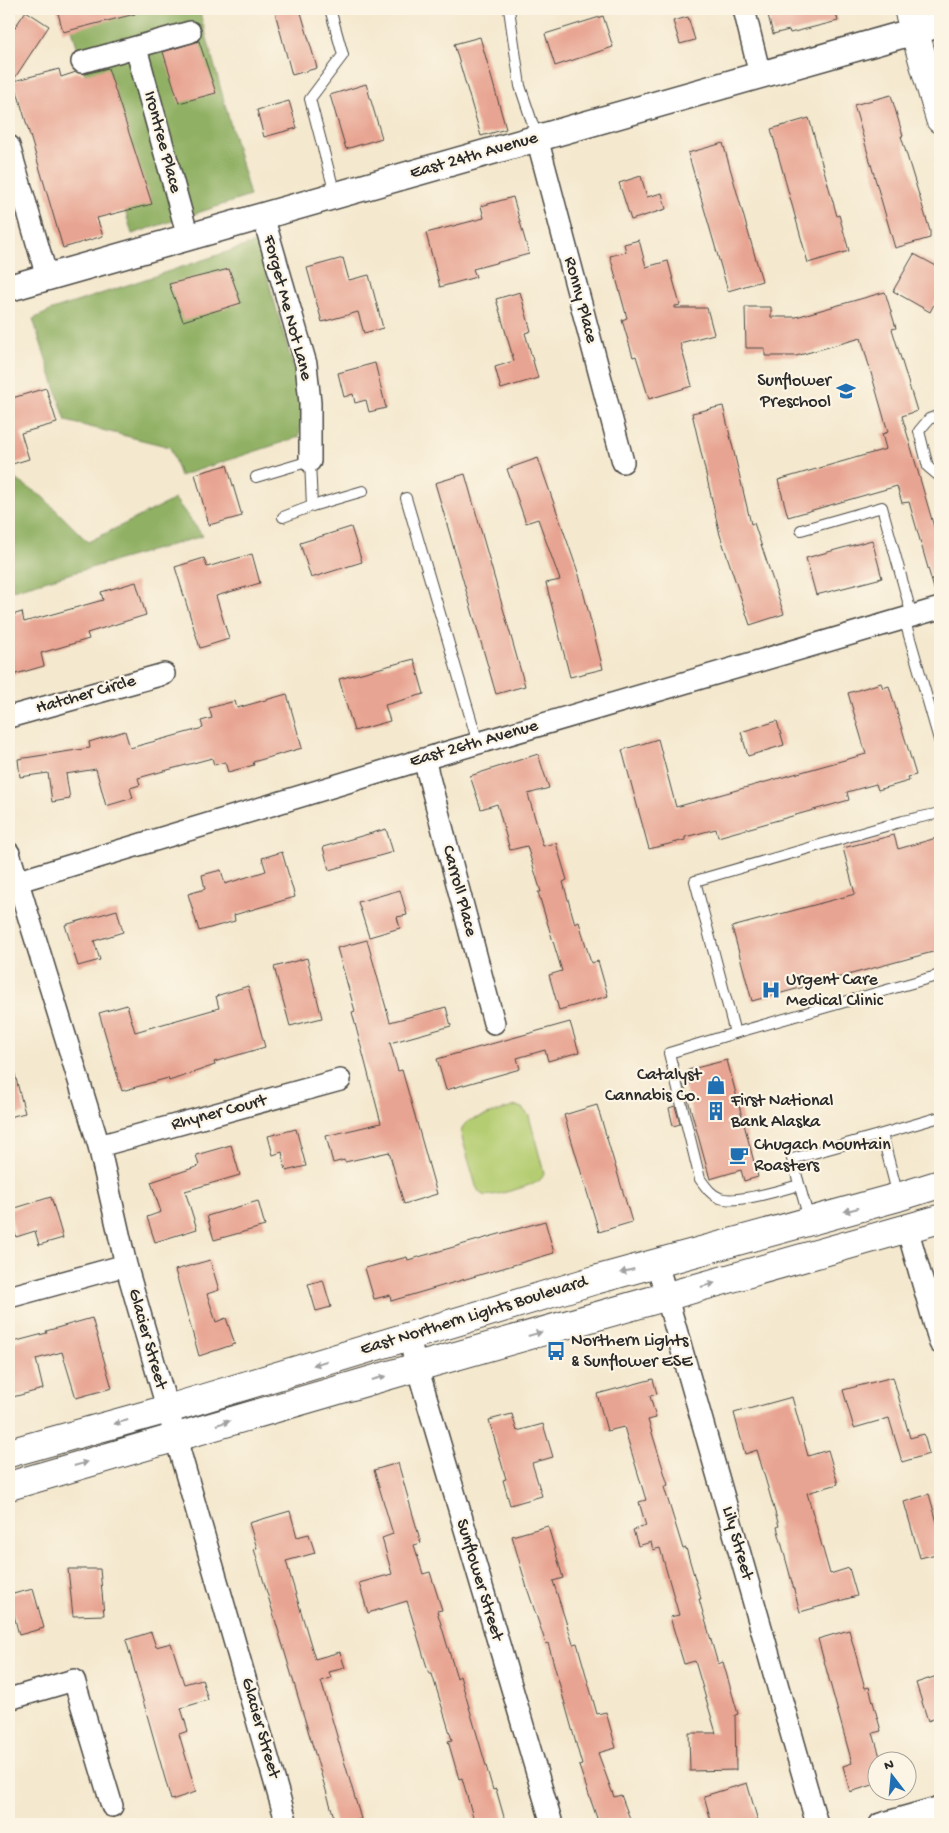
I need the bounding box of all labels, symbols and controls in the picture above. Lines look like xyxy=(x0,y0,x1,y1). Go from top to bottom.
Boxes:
street label: Irontree Place xyxy=(138,89,186,196)
street label: East 24th Avenue xyxy=(408,127,541,184)
street label: Forget Me Not Lane xyxy=(257,232,317,383)
street label: Ronny Place xyxy=(558,255,602,346)
place label: Sunflower Preschool xyxy=(757,371,833,413)
school or university icon: Sunflower Preschool xyxy=(835,380,857,402)
street label: Hatcher Circle xyxy=(34,671,139,719)
street label: East 26th Avenue xyxy=(407,715,541,772)
street label: Carroll Place xyxy=(437,843,481,939)
place label: Urgent Care Medical Clinic xyxy=(786,970,884,1012)
hospital icon: Urgent Care Medical Clinic xyxy=(760,979,782,1001)
place label: Catalyst Cannabis Co. xyxy=(605,1065,703,1107)
shop icon: Catalyst Cannabis Co. xyxy=(705,1074,727,1096)
street label: Rhyner Court xyxy=(169,1090,270,1136)
place label: First National Bank Alaska xyxy=(730,1091,834,1133)
building icon: First National Bank Alaska xyxy=(705,1100,727,1122)
place label: Chugach Mountain Roasters xyxy=(754,1135,891,1177)
cafe icon: Chugach Mountain Roasters xyxy=(728,1144,750,1166)
one-way arrow xyxy=(844,1206,859,1214)
one-way arrow xyxy=(619,1267,634,1275)
street label: East Northern Lights Boulevard xyxy=(358,1271,591,1361)
one-way arrow xyxy=(701,1281,716,1289)
street label: Glacier Street xyxy=(123,1286,172,1393)
one-way arrow xyxy=(528,1330,543,1338)
place label: Northern Lights & Sunflower ESE xyxy=(571,1331,693,1373)
bus stop icon: Northern Lights & Sunflower ESE xyxy=(545,1340,567,1362)
one-way arrow xyxy=(313,1359,328,1367)
one-way arrow xyxy=(371,1374,386,1382)
one-way arrow xyxy=(113,1418,128,1426)
one-way arrow xyxy=(215,1419,230,1427)
one-way arrow xyxy=(74,1460,89,1468)
street label: Lily Street xyxy=(716,1504,758,1584)
street label: Sunflower Street xyxy=(451,1517,508,1645)
street label: Glacier Street xyxy=(236,1675,285,1782)
north arrow xyxy=(866,1750,916,1800)
text: N xyxy=(882,1756,896,1775)

